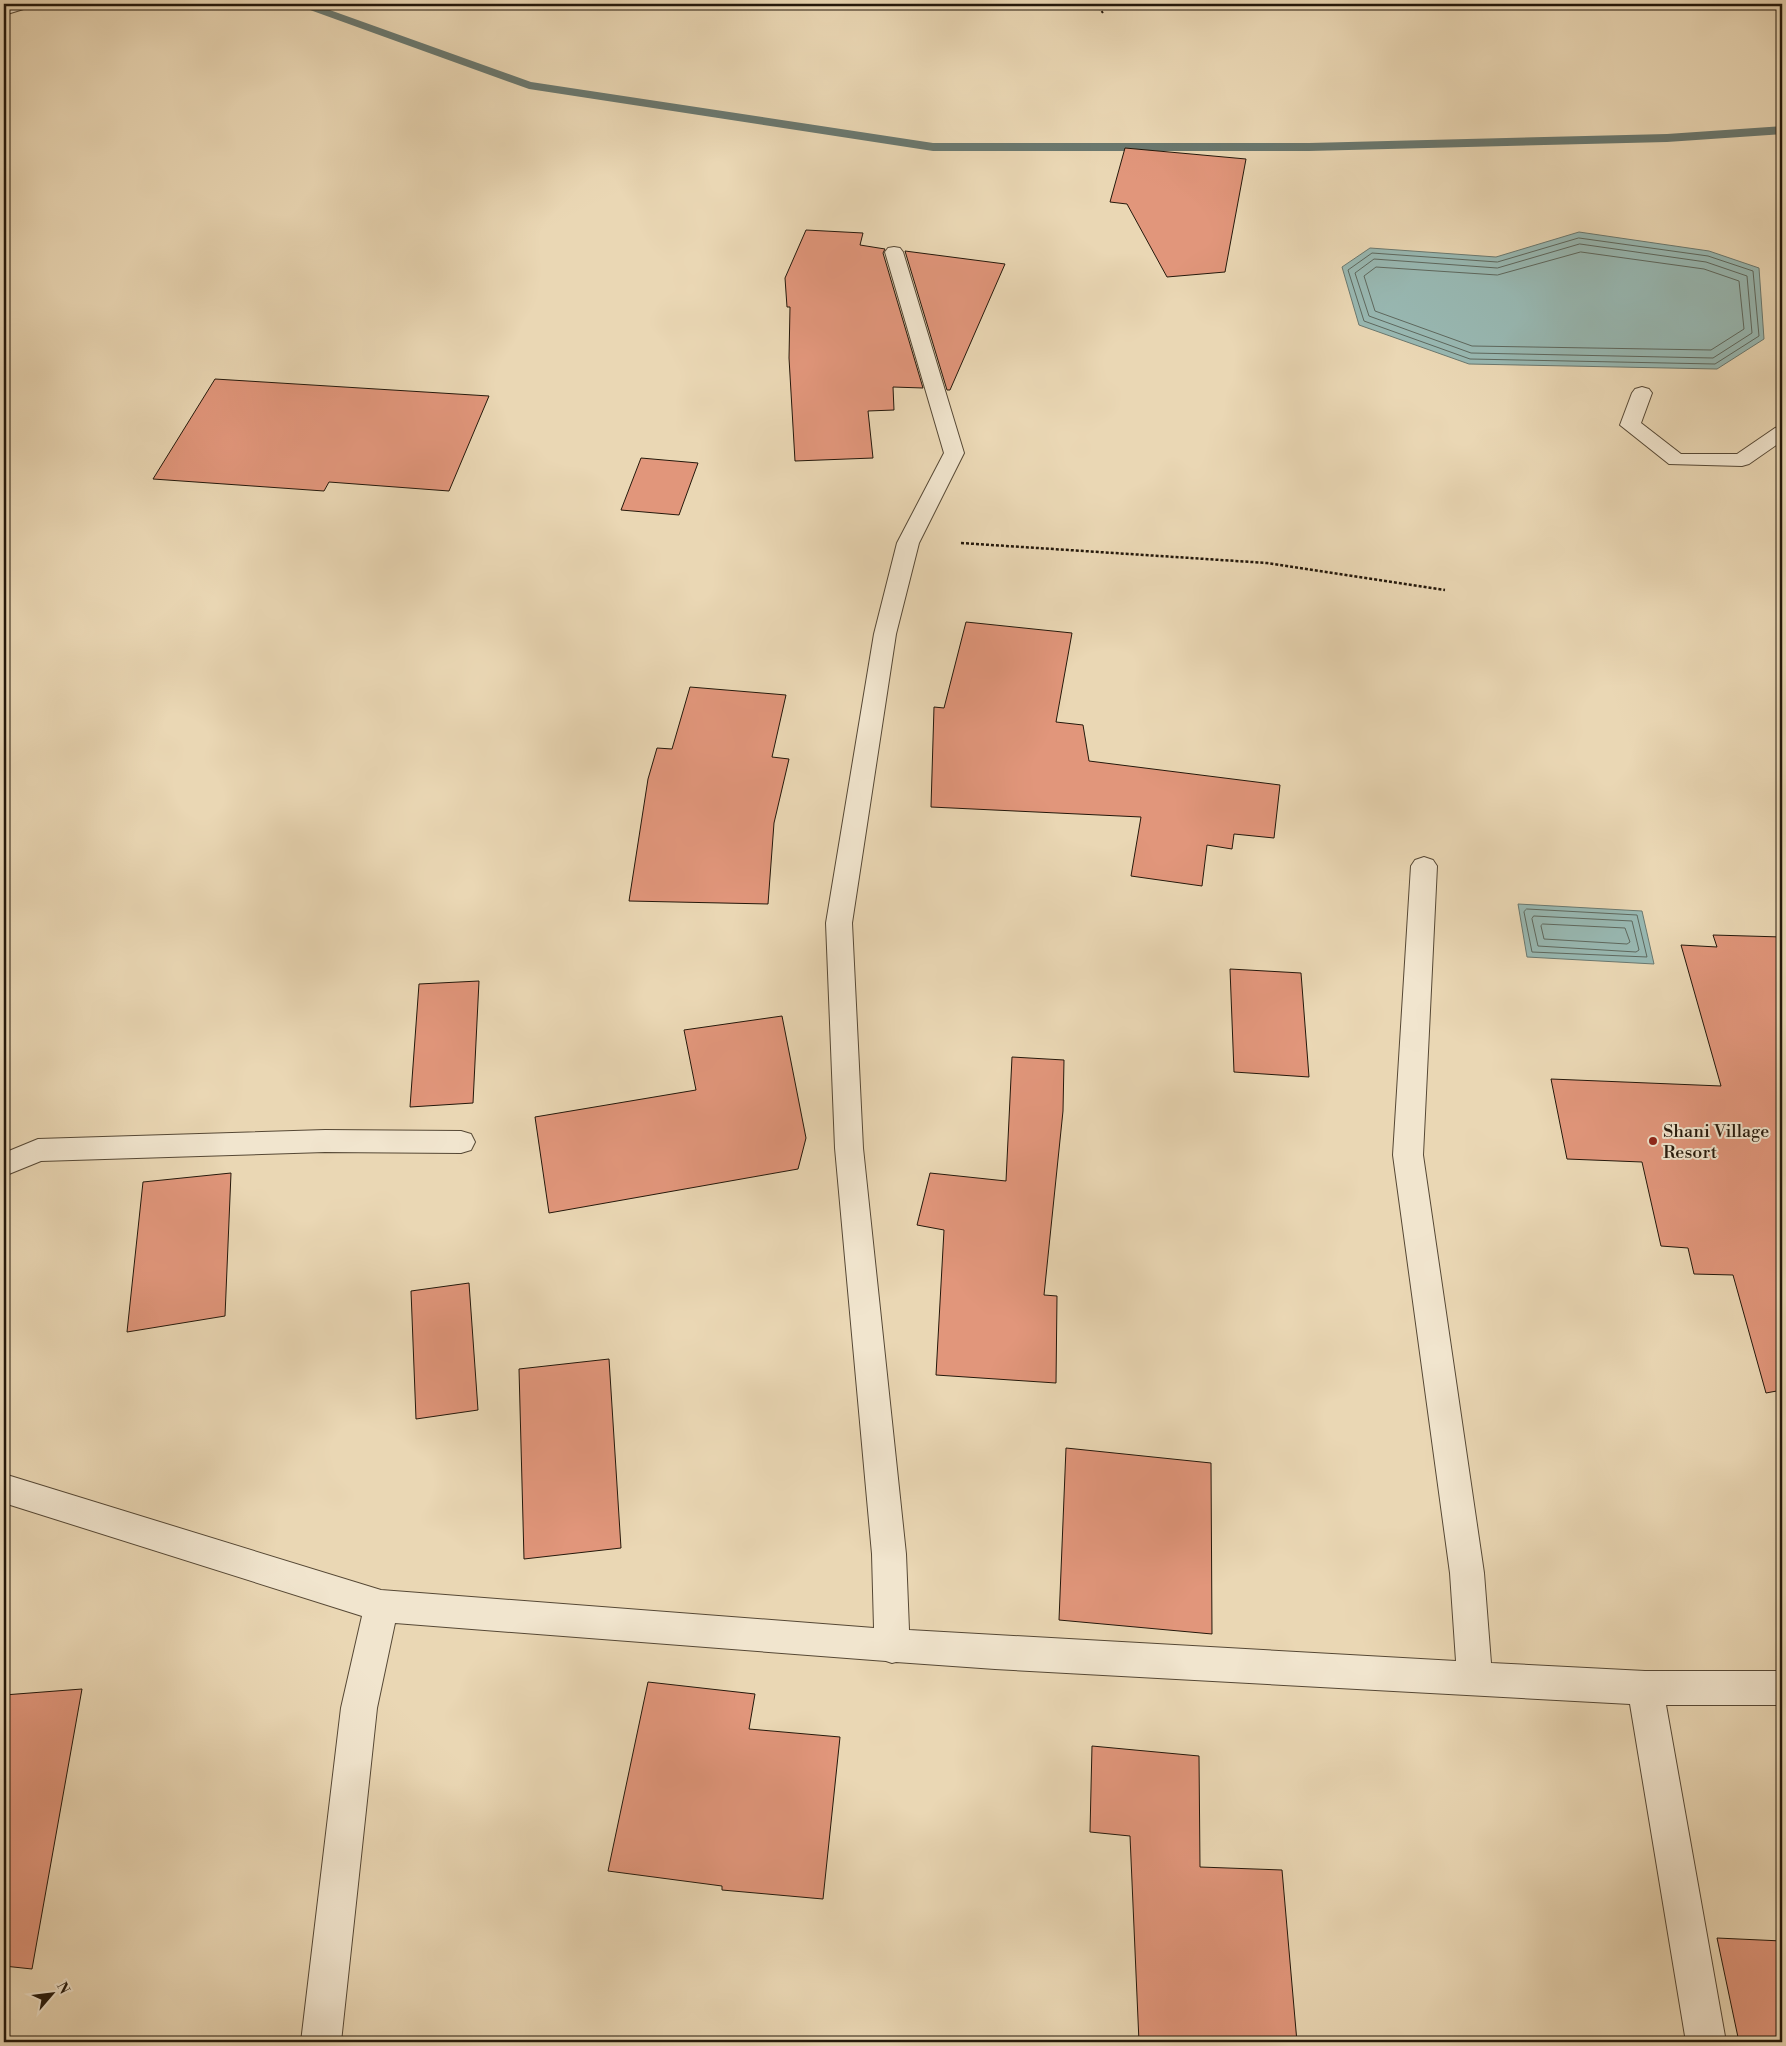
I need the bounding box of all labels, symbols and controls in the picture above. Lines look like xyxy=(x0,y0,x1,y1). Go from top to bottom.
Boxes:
place label: Shani Village Resort xyxy=(1663,1120,1769,1164)
marker: Shani Village Resort xyxy=(1647,1135,1659,1147)
north arrow xyxy=(28,1968,78,2018)
text: N xyxy=(52,1979,73,1997)

